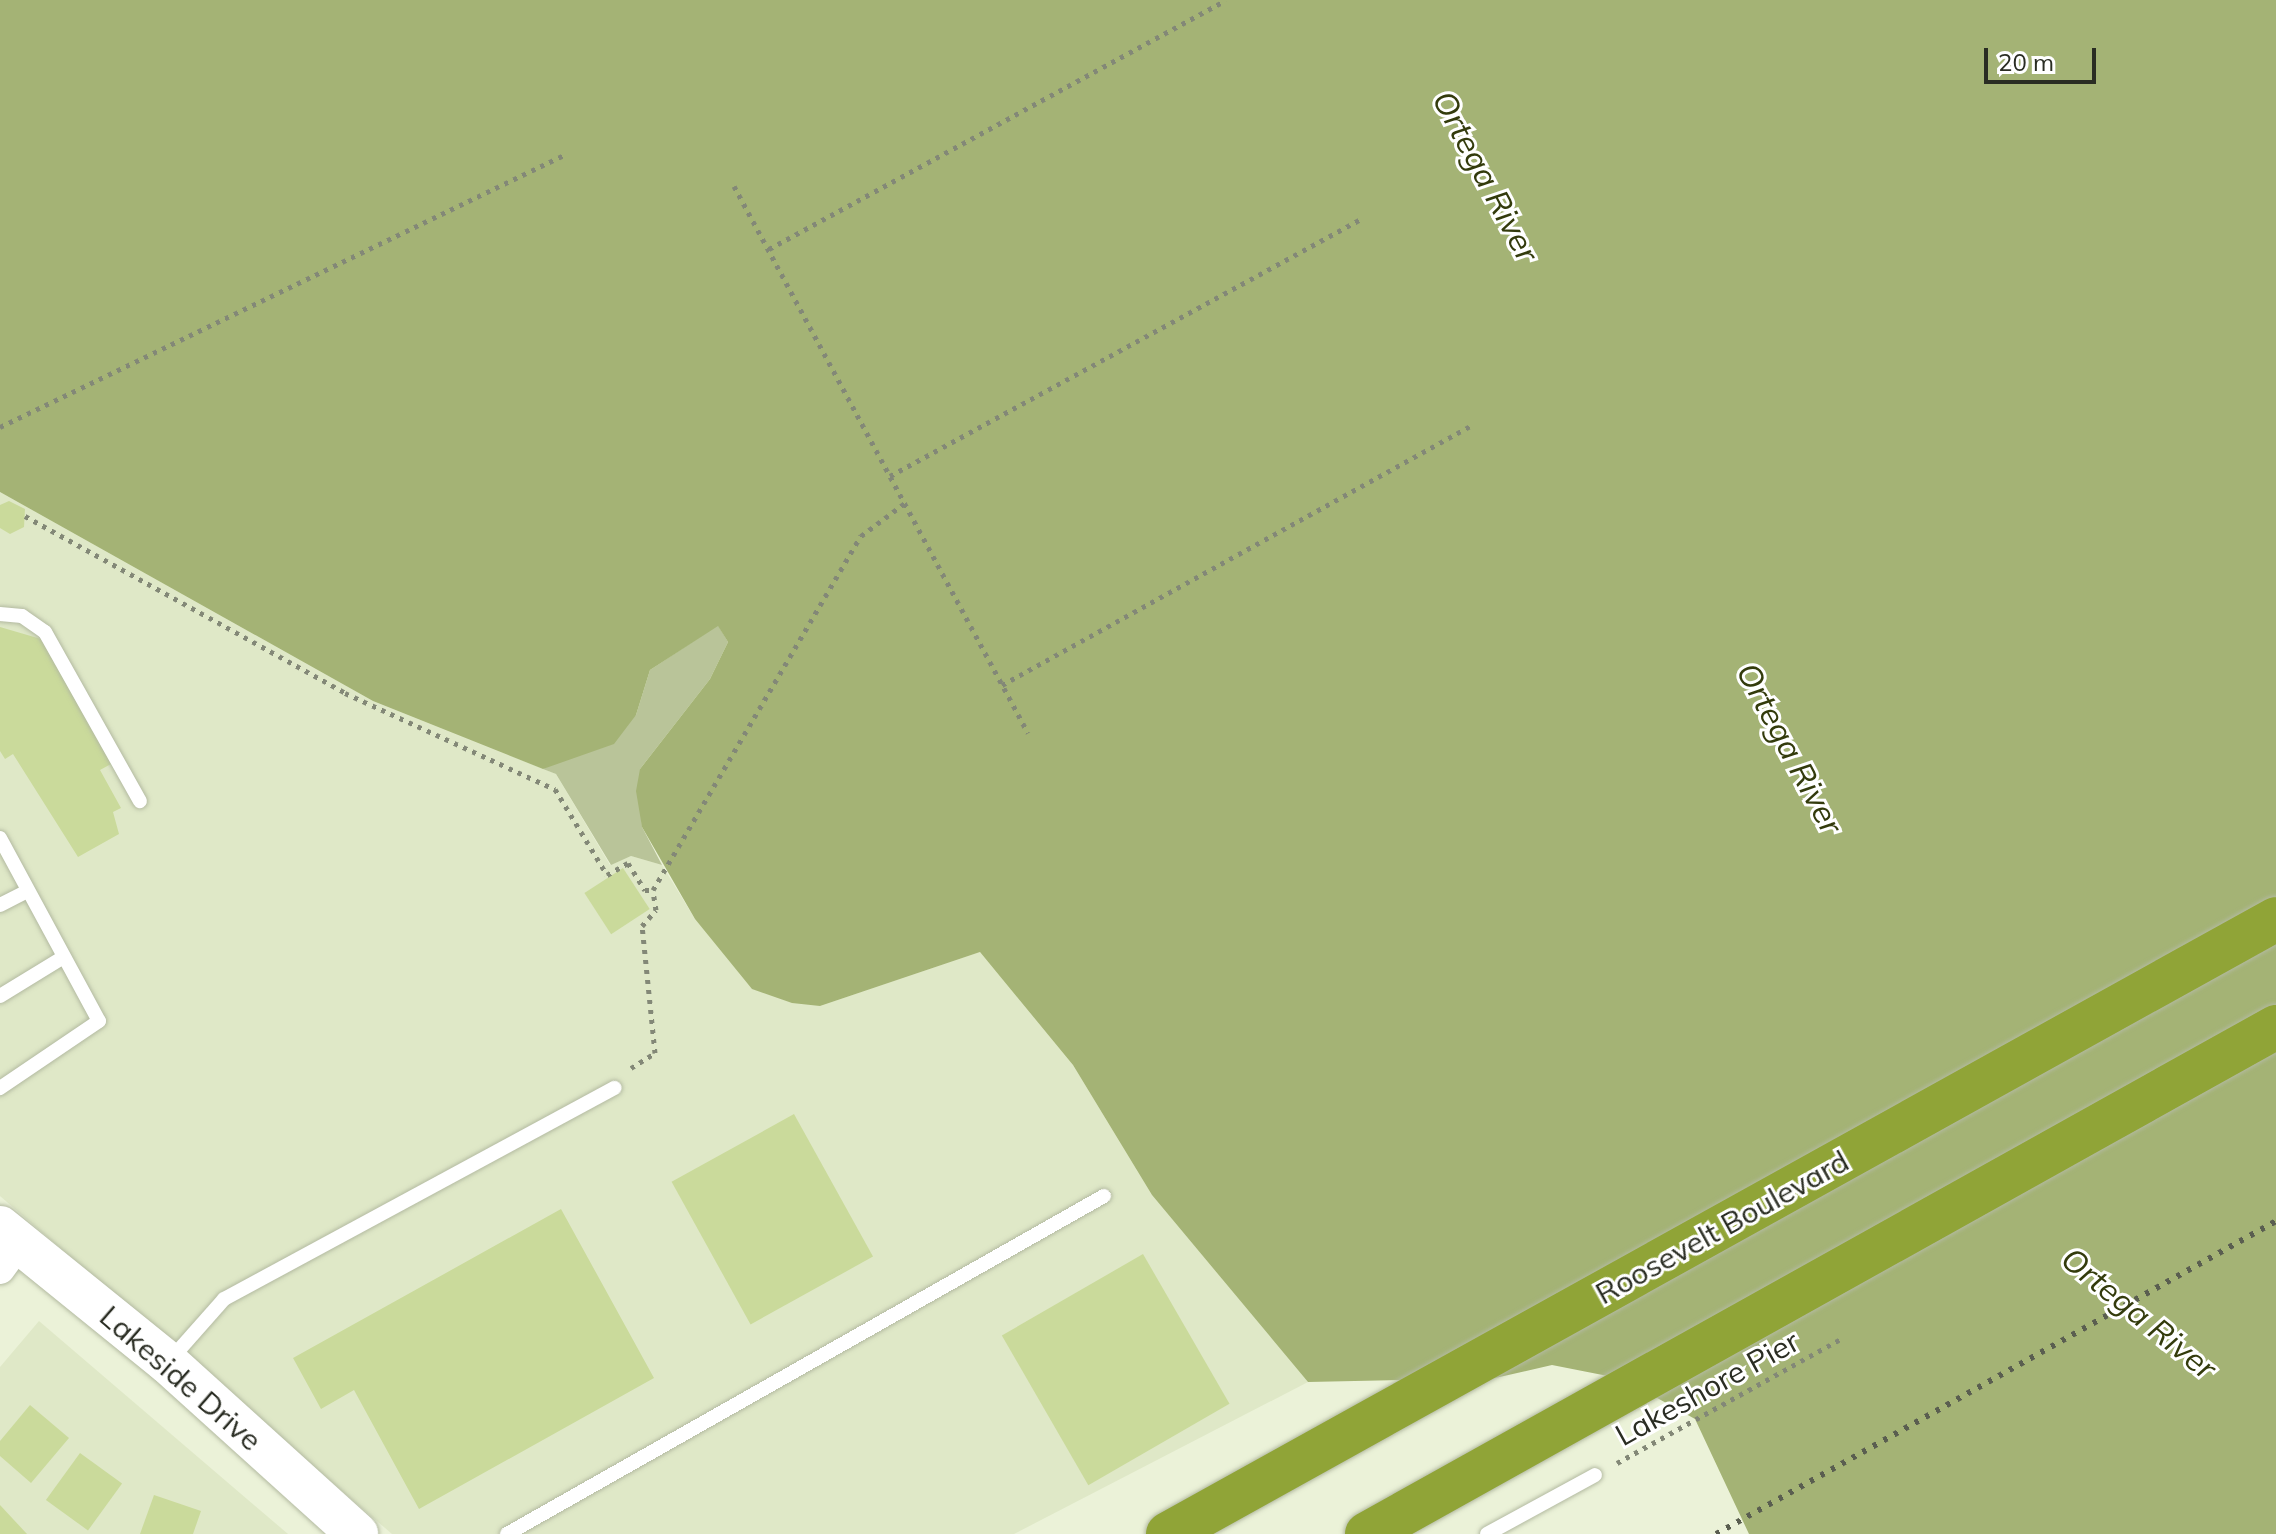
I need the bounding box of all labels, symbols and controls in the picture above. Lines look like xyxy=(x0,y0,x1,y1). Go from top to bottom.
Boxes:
scale bar xyxy=(1988,32,2100,82)
text: 20 m xyxy=(1998,47,2054,77)
water label: Ortega River xyxy=(1425,84,1547,268)
water label: Ortega River xyxy=(1729,656,1851,840)
street label: Roosevelt Boulevard xyxy=(1589,1143,1855,1311)
water label: Ortega River xyxy=(2054,1239,2224,1387)
street label: Lakeside Drive xyxy=(93,1298,269,1458)
street label: Lakeshore Pier xyxy=(1609,1323,1805,1453)

